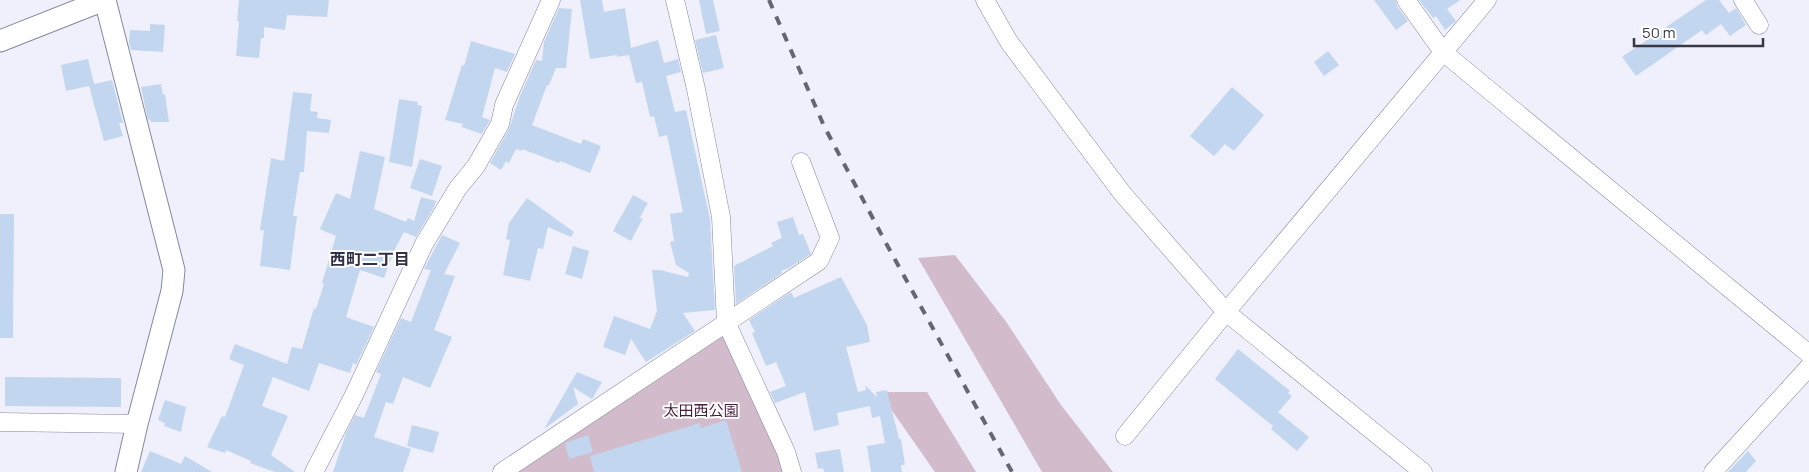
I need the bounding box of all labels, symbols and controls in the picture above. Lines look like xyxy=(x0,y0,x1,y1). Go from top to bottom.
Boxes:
scale bar xyxy=(1634,15,1763,47)
text: 50 m xyxy=(1642,22,1676,43)
district label: 西町二丁目 xyxy=(330,248,410,270)
park label: 太田西公園 xyxy=(663,400,739,421)

